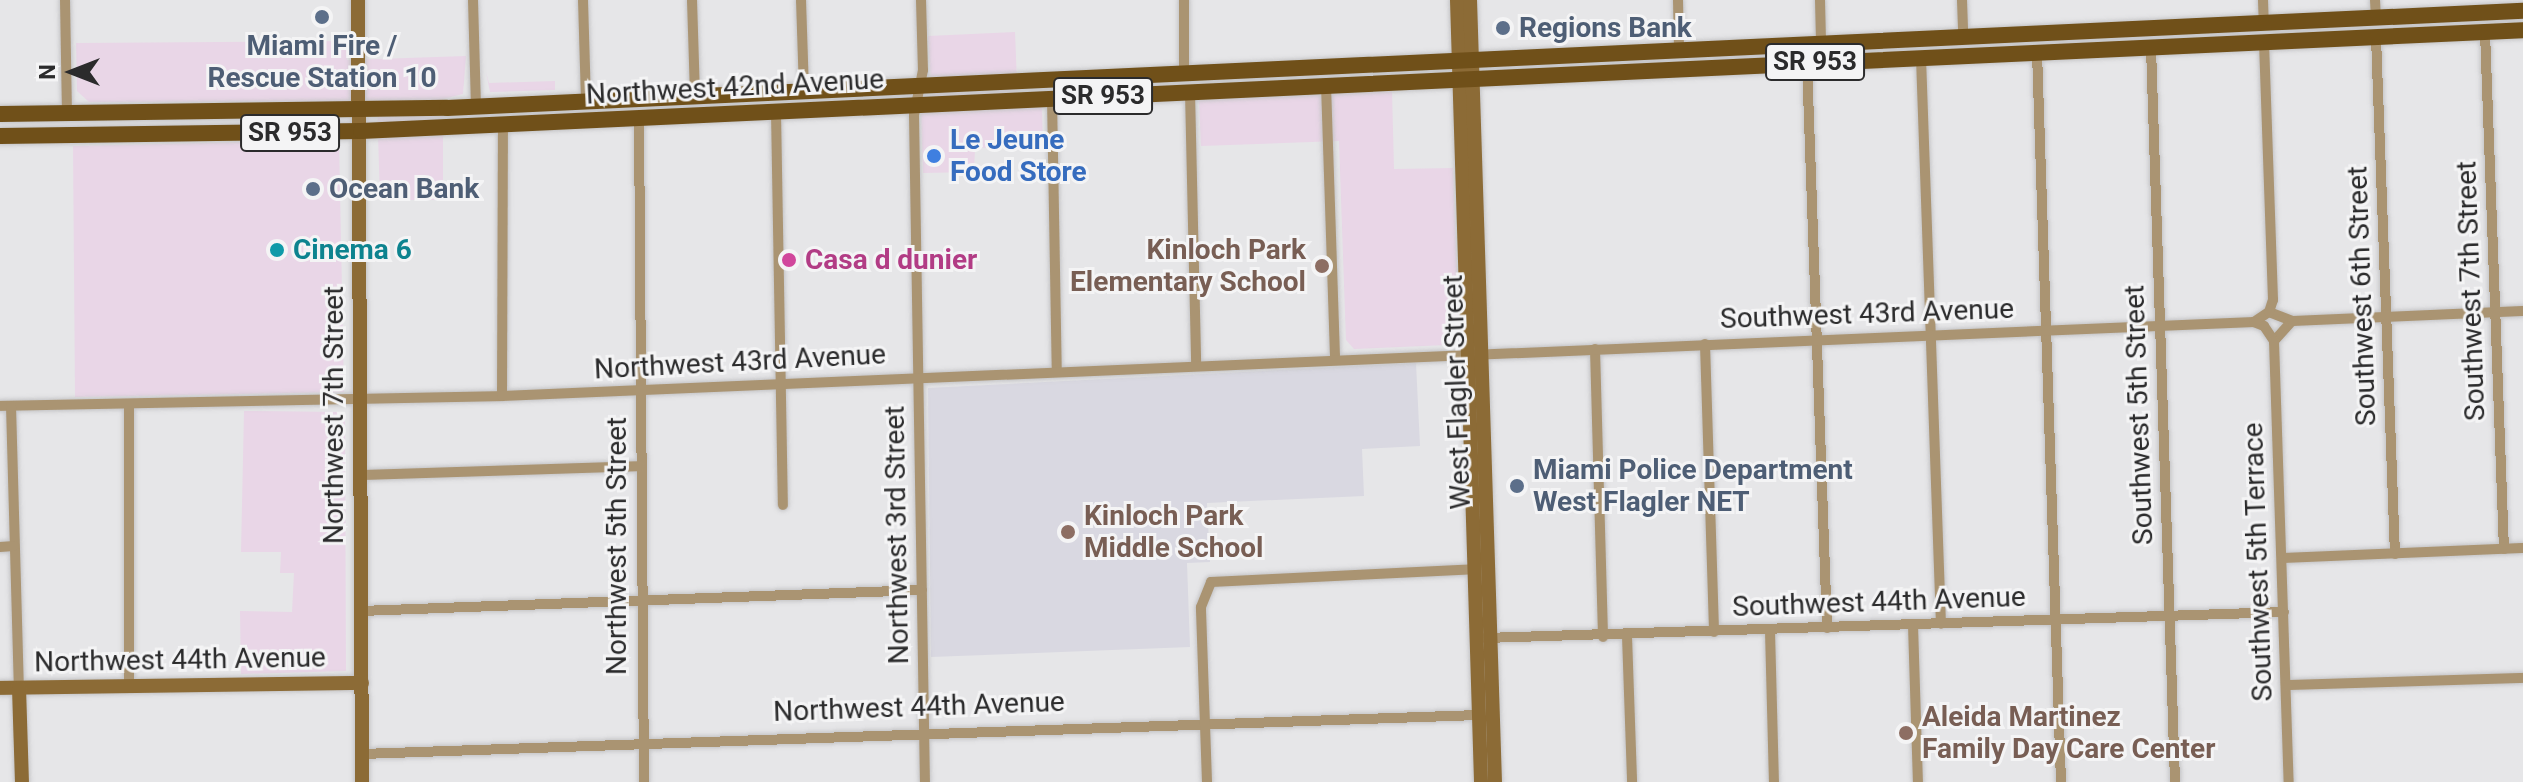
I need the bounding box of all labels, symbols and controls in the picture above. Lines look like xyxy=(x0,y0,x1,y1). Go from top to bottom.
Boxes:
marker: Miami Fire / Rescue Station 10 xyxy=(313,8,331,26)
place label: Regions Bank xyxy=(1519,11,1692,45)
marker: Regions Bank xyxy=(1494,19,1512,37)
place label: Miami Fire / Rescue Station 10 xyxy=(208,29,436,95)
north arrow xyxy=(32,32,112,112)
road number: SR 953 xyxy=(1765,40,1865,84)
street label: Northwest 42nd Avenue xyxy=(585,62,885,112)
text: N xyxy=(35,64,60,80)
road number: SR 953 xyxy=(1053,74,1153,118)
road number: SR 953 xyxy=(240,111,340,155)
place label: Le Jeune Food Store xyxy=(950,123,1087,189)
marker: Le Jeune Food Store xyxy=(925,147,943,165)
street label: Southwest 7th Street xyxy=(2450,160,2492,422)
street label: Southwest 6th Street xyxy=(2341,165,2383,427)
place label: Ocean Bank xyxy=(329,172,479,206)
marker: Ocean Bank xyxy=(304,180,322,198)
place label: Cinema 6 xyxy=(293,233,412,267)
place label: Kinloch Park Elementary School xyxy=(1070,233,1306,299)
marker: Cinema 6 xyxy=(268,241,286,259)
place label: Casa d dunier xyxy=(805,243,977,277)
marker: Casa d dunier xyxy=(780,251,798,269)
marker: Kinloch Park Elementary School xyxy=(1313,257,1331,275)
street label: West Flagler Street xyxy=(1436,274,1478,510)
street label: Southwest 5th Street xyxy=(2118,284,2160,546)
street label: Northwest 7th Street xyxy=(317,286,351,544)
street label: Southwest 43rd Avenue xyxy=(1719,292,2015,336)
street label: Northwest 43rd Avenue xyxy=(593,338,887,386)
street label: Northwest 3rd Street xyxy=(878,405,916,665)
street label: Northwest 5th Street xyxy=(600,417,634,675)
street label: Southwest 5th Terrace xyxy=(2236,422,2280,702)
place label: Miami Police Department West Flagler NET xyxy=(1533,453,1853,519)
marker: Miami Police Department West Flagler NET xyxy=(1508,477,1526,495)
place label: Kinloch Park Middle School xyxy=(1084,499,1263,565)
marker: Kinloch Park Middle School xyxy=(1059,523,1077,541)
street label: Southwest 44th Avenue xyxy=(1732,580,2026,624)
street label: Northwest 44th Avenue xyxy=(34,641,326,679)
street label: Northwest 44th Avenue xyxy=(773,685,1065,729)
place label: Aleida Martinez Family Day Care Center xyxy=(1922,700,2215,766)
marker: Aleida Martinez Family Day Care Center xyxy=(1897,724,1915,742)

